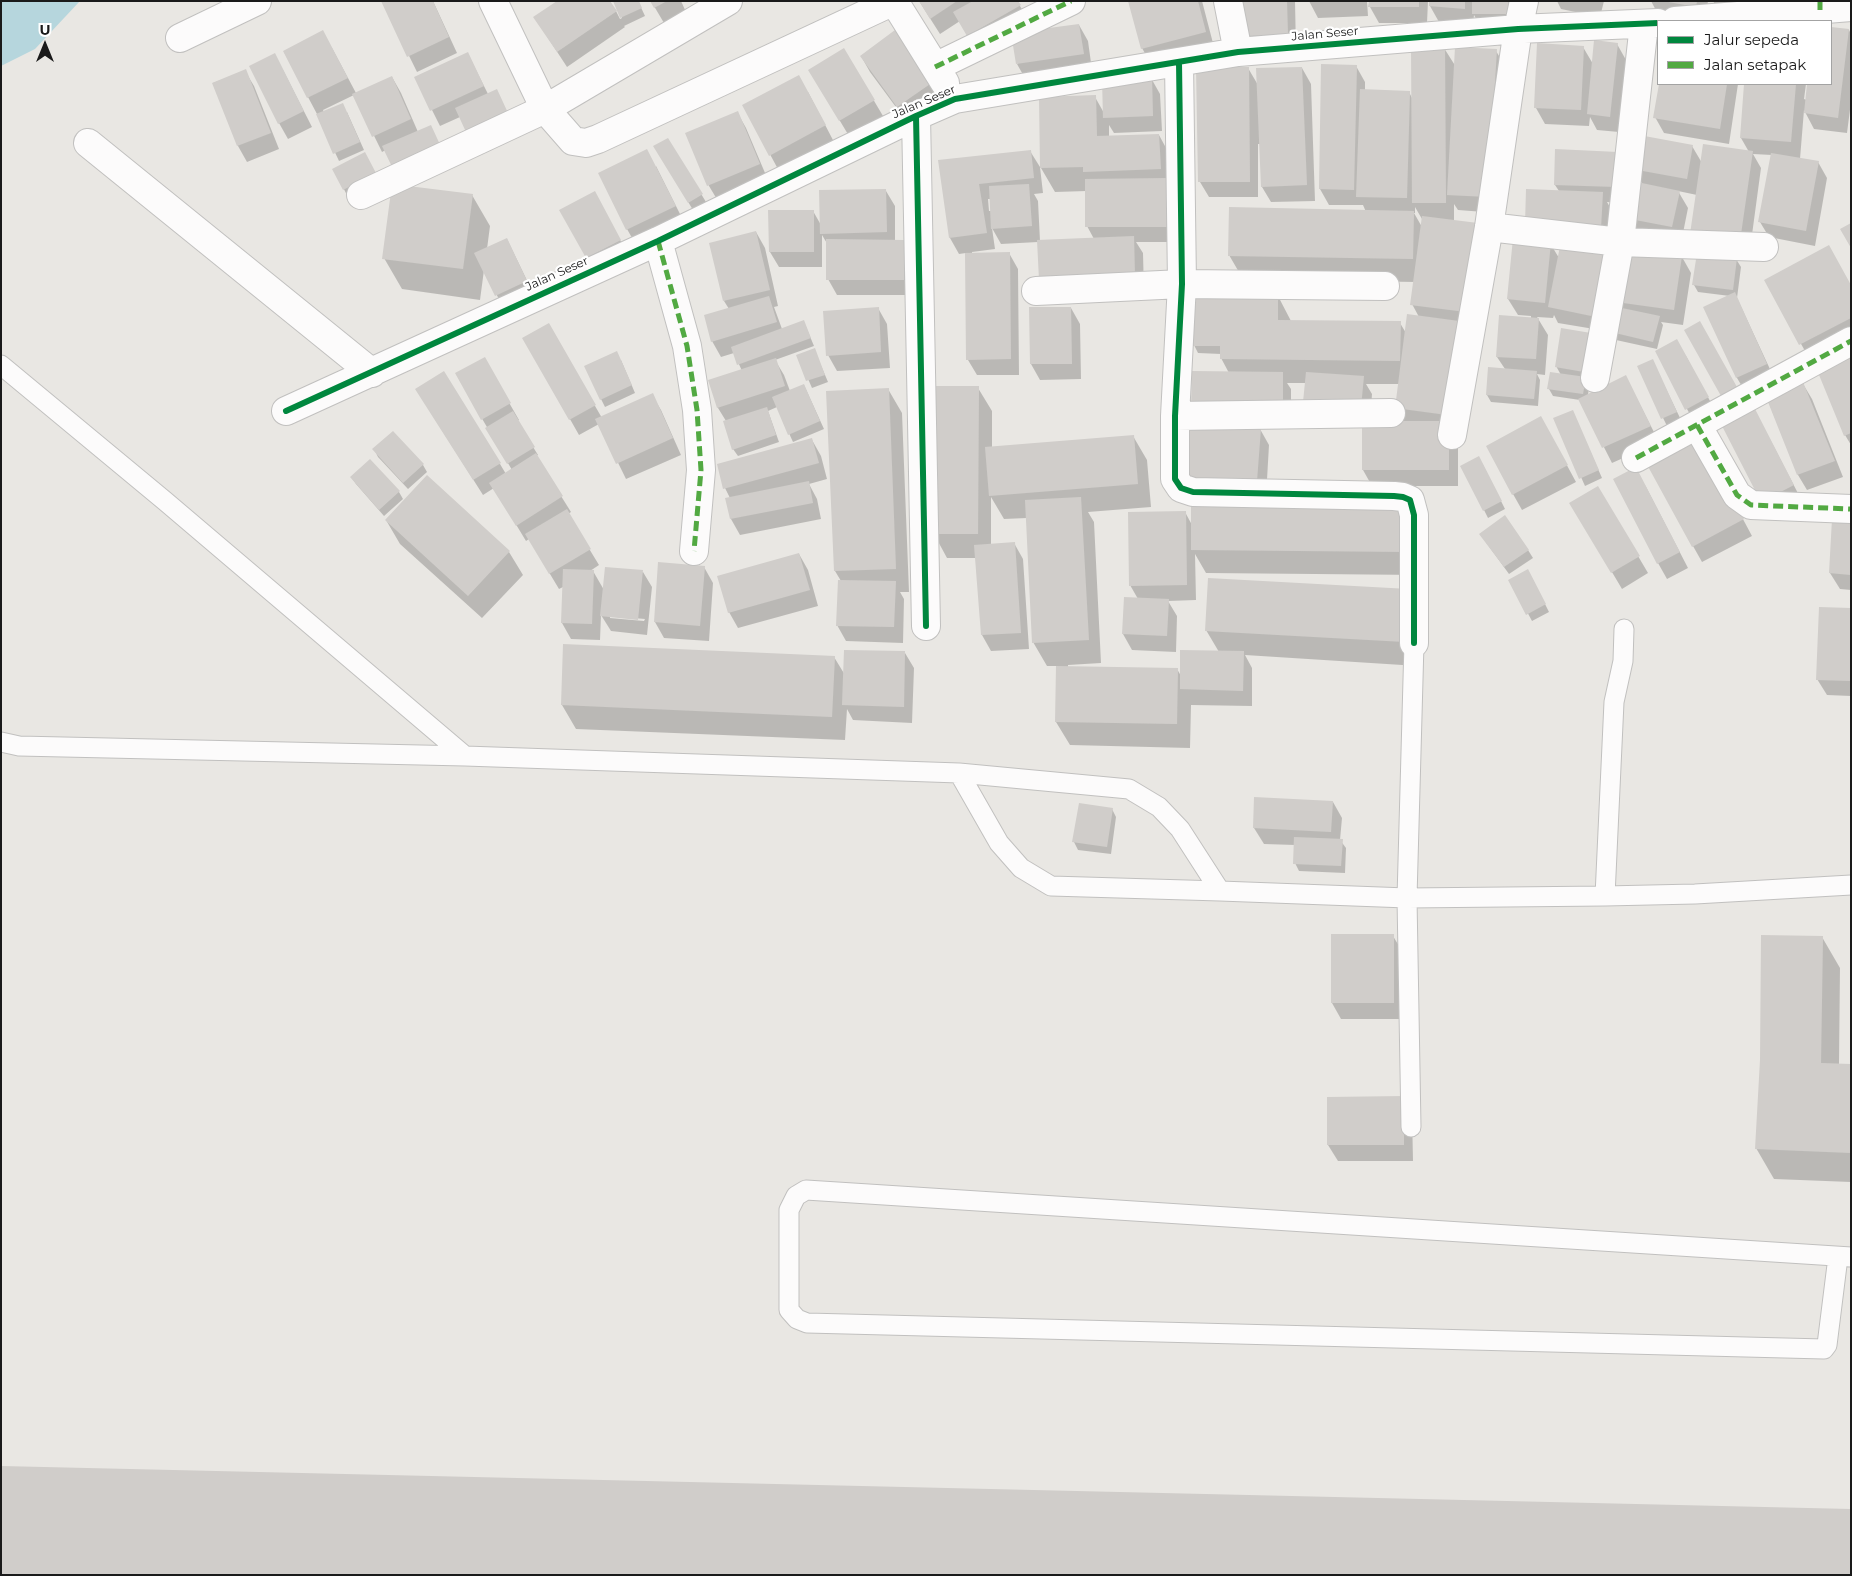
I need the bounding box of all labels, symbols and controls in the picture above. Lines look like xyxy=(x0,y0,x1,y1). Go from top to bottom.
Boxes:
north arrow xyxy=(20,20,70,70)
legend xyxy=(1657,20,1832,85)
text: U xyxy=(39,21,51,39)
street label: Jalan Seser xyxy=(1291,24,1359,44)
text: Jalur sepeda xyxy=(1704,30,1799,49)
text: Jalan setapak xyxy=(1704,55,1806,74)
street label: Jalan Seser xyxy=(890,82,958,122)
street label: Jalan Seser xyxy=(523,254,591,294)

